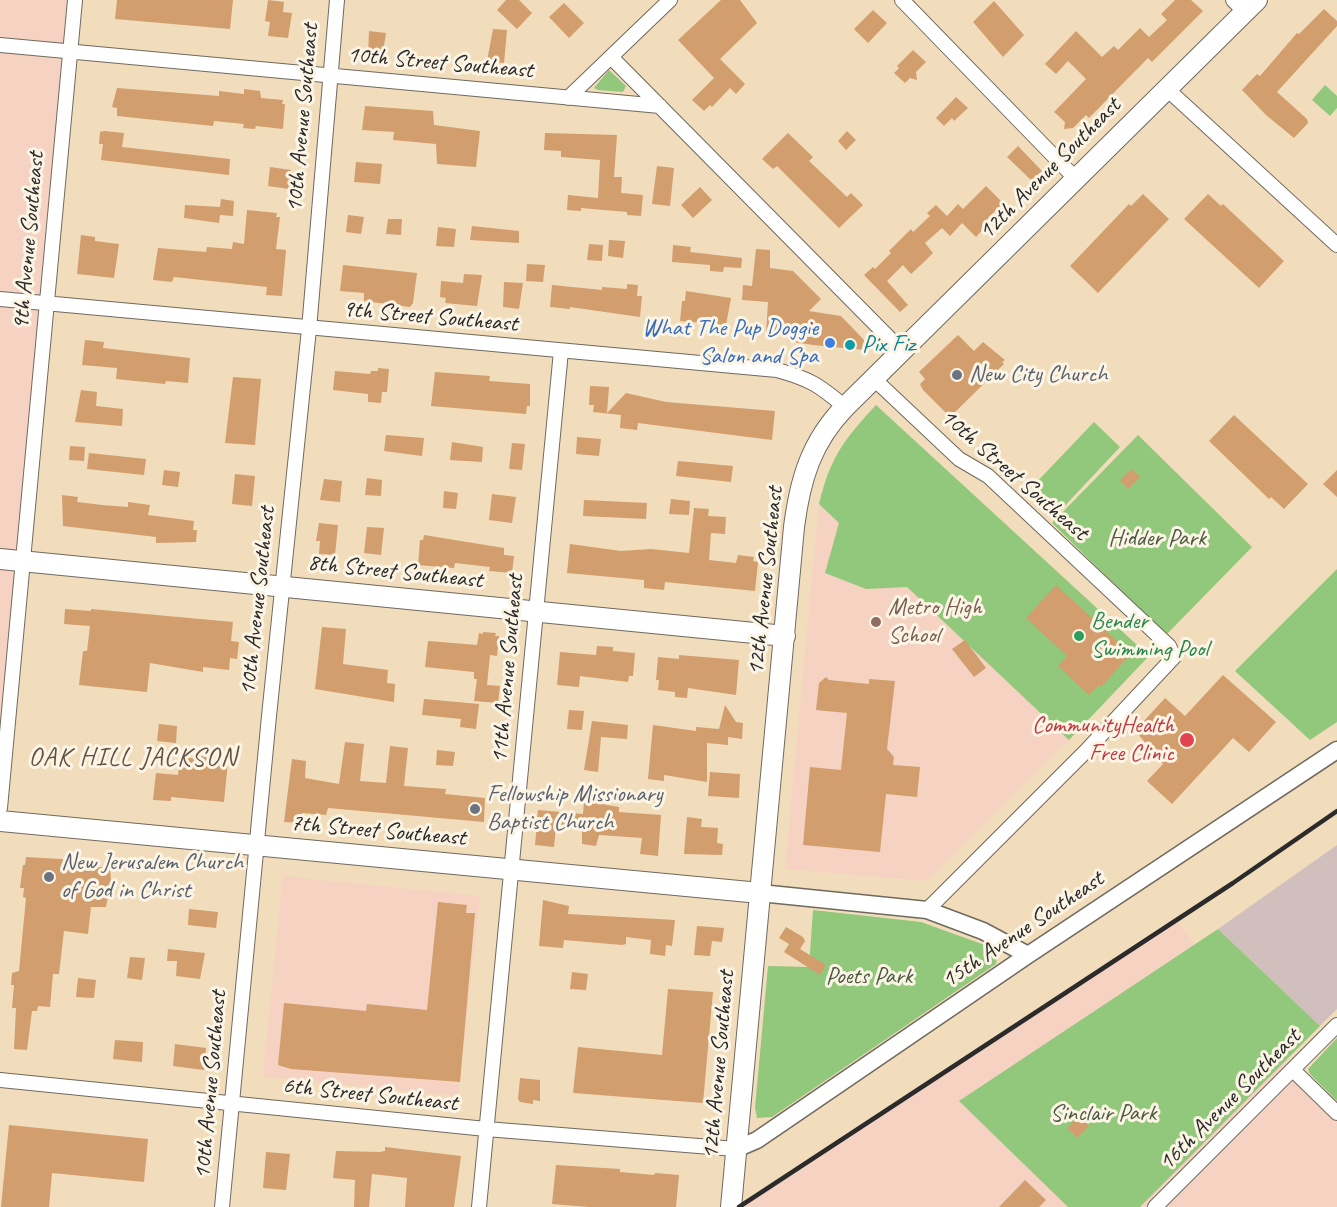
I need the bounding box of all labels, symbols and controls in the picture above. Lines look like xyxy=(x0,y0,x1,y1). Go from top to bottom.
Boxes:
street label: 10th Avenue Southeast xyxy=(280,22,326,214)
street label: 10th Street Southeast xyxy=(346,41,534,85)
street label: 12th Avenue Southeast xyxy=(973,92,1127,246)
street label: 9th Avenue Southeast xyxy=(7,151,51,331)
street label: 9th Street Southeast xyxy=(341,295,519,339)
place label: What The Pup Doggie Salon and Spa xyxy=(642,315,818,371)
place label: Pix Fiz xyxy=(862,331,915,359)
marker: What The Pup Doggie Salon and Spa xyxy=(823,336,837,350)
marker: Pix Fiz xyxy=(843,338,857,352)
place label: New City Church xyxy=(969,361,1107,389)
marker: New City Church xyxy=(950,368,964,382)
street label: 10th Street Southeast xyxy=(934,403,1094,547)
street label: 12th Avenue Southeast xyxy=(742,485,790,677)
street label: 10th Avenue Southeast xyxy=(234,505,282,697)
park label: Hidder Park xyxy=(1108,525,1206,553)
street label: 8th Street Southeast xyxy=(306,549,484,595)
street label: 11th Avenue Southeast xyxy=(485,573,531,765)
place label: Metro High School xyxy=(888,594,982,650)
place label: Bender Swimming Pool xyxy=(1091,608,1208,664)
marker: Metro High School xyxy=(869,615,883,629)
marker: Bender Swimming Pool xyxy=(1072,629,1086,643)
place label: CommunityHealth Free Clinic xyxy=(1032,712,1174,768)
marker: CommunityHealth Free Clinic xyxy=(1178,731,1196,749)
district label: OAK HILL JACKSON xyxy=(29,742,237,774)
place label: Fellowship Missionary Baptist Church xyxy=(487,781,662,837)
marker: Fellowship Missionary Baptist Church xyxy=(468,802,482,816)
street label: 7th Street Southeast xyxy=(289,809,467,853)
place label: New Jerusalem Church of God in Christ xyxy=(61,849,243,905)
street label: 15th Avenue Southeast xyxy=(937,865,1109,995)
marker: New Jerusalem Church of God in Christ xyxy=(42,870,56,884)
park label: Poets Park xyxy=(826,963,912,991)
street label: 12th Avenue Southeast xyxy=(696,969,742,1161)
street label: 10th Avenue Southeast xyxy=(188,989,234,1181)
street label: 16th Avenue Southeast xyxy=(1153,1023,1307,1177)
street label: 6th Street Southeast xyxy=(281,1072,459,1118)
park label: Sinclair Park xyxy=(1050,1100,1156,1128)

